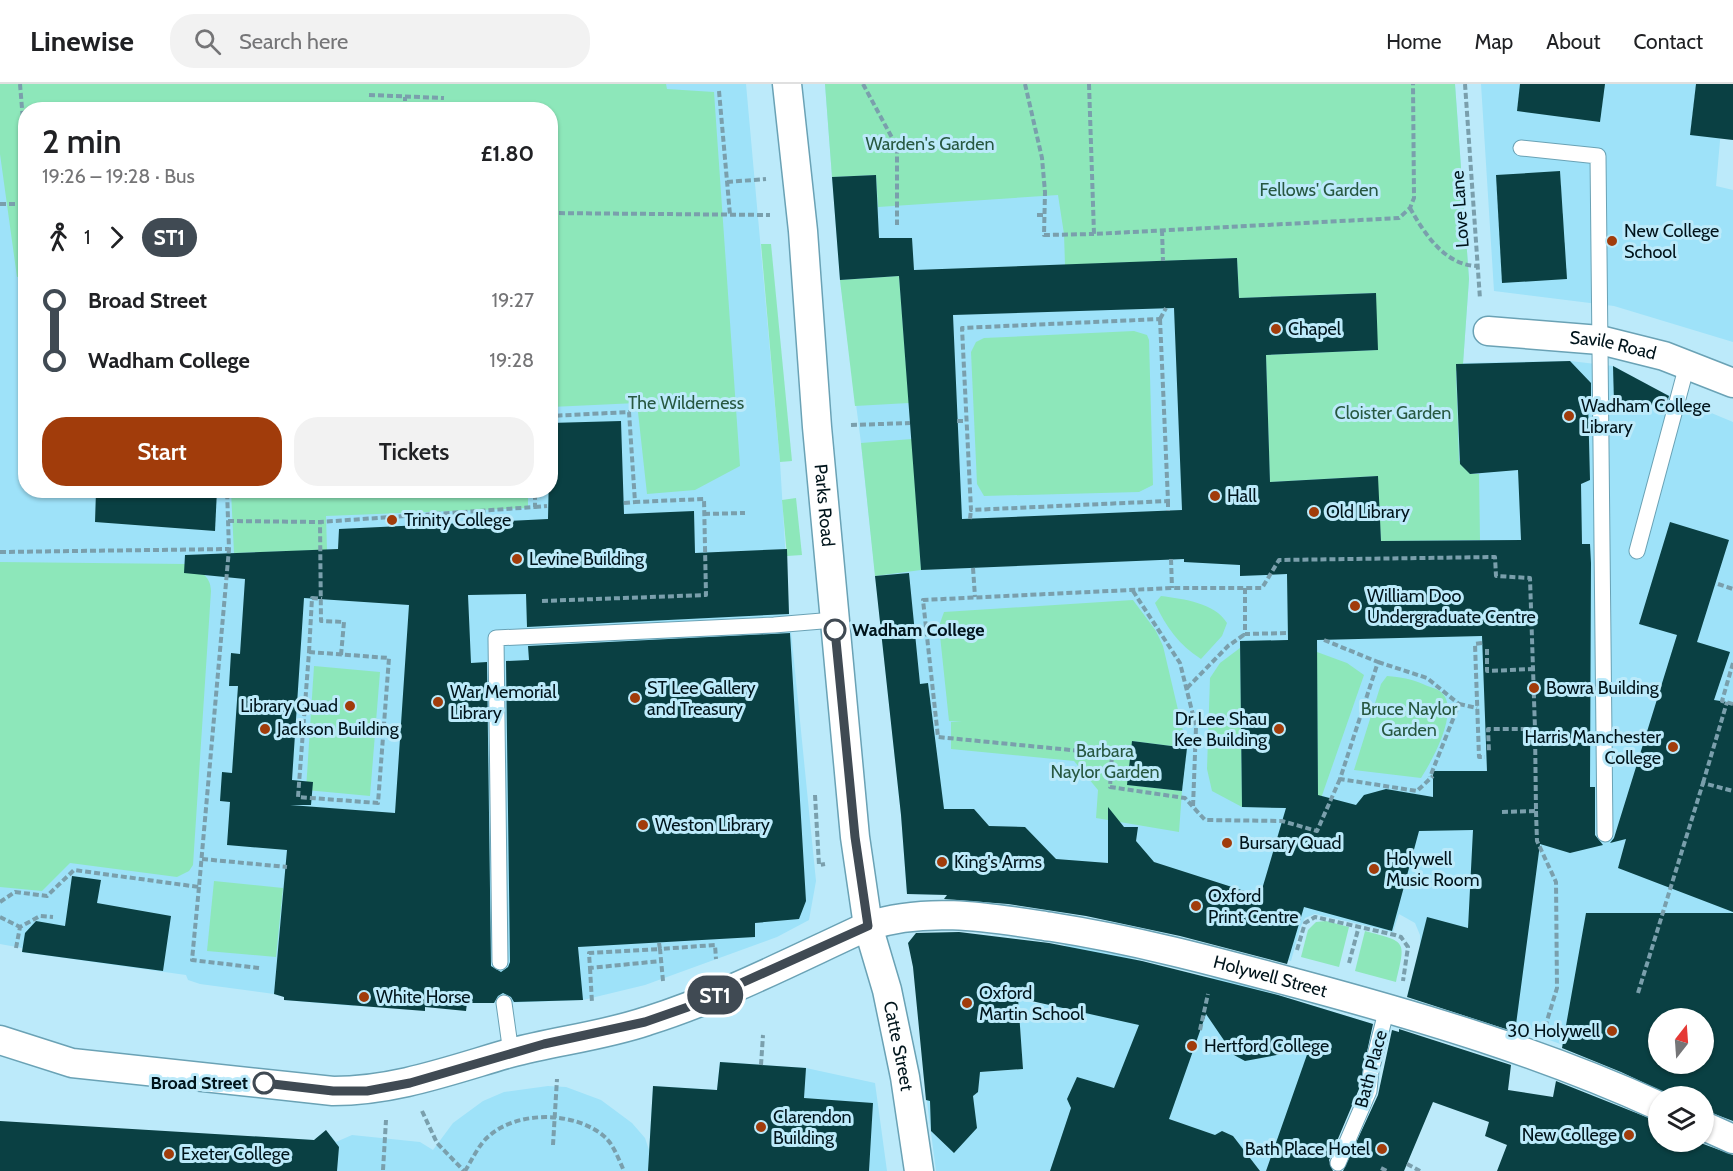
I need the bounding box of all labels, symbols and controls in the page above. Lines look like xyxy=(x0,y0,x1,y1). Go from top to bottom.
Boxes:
search box xyxy=(170,14,590,68)
text: Linewise xyxy=(30,24,134,58)
icon: search xyxy=(191,25,224,58)
text: Search here xyxy=(239,28,348,55)
text: Home xyxy=(1386,29,1442,54)
text: Map xyxy=(1475,29,1513,54)
text: About xyxy=(1546,29,1600,54)
text: Contact xyxy=(1633,29,1703,54)
text: 2 min xyxy=(42,121,121,161)
park label: Warden's Garden xyxy=(865,133,995,155)
text: £1.80 xyxy=(481,140,534,167)
text: 19:26 – 19:28 · Bus xyxy=(42,164,195,188)
street label: Love Lane xyxy=(1446,170,1474,248)
park label: Fellows' Garden xyxy=(1259,179,1379,201)
place label: New College School xyxy=(1624,220,1719,263)
icon: walk xyxy=(42,221,75,254)
icon: forward xyxy=(100,221,133,254)
text: 1 xyxy=(84,225,91,249)
text: ST1 xyxy=(154,225,185,250)
marker: New College School xyxy=(1605,234,1619,248)
text: Broad Street xyxy=(88,287,207,314)
text: 19:27 xyxy=(491,288,534,312)
place label: Chapel xyxy=(1288,318,1342,340)
marker: Chapel xyxy=(1269,322,1283,336)
street label: Savile Road xyxy=(1569,327,1659,365)
text: Wadham College xyxy=(88,347,250,374)
text: 19:28 xyxy=(489,348,534,372)
park label: The Wilderness xyxy=(628,392,744,414)
place label: Wadham College Library xyxy=(1581,395,1711,438)
park label: Cloister Garden xyxy=(1335,402,1451,424)
marker: Wadham College Library xyxy=(1562,409,1576,423)
button: Start xyxy=(42,417,282,486)
button: Tickets xyxy=(294,417,534,486)
street label: Parks Road xyxy=(809,463,839,548)
place label: Hall xyxy=(1227,485,1257,507)
marker: Hall xyxy=(1208,489,1222,503)
place label: Old Library xyxy=(1326,501,1410,523)
marker: Old Library xyxy=(1307,505,1321,519)
place label: Trinity College xyxy=(404,509,511,531)
marker: Trinity College xyxy=(385,513,399,527)
place label: Levine Building xyxy=(529,548,645,570)
marker: Levine Building xyxy=(510,552,524,566)
place label: William Doo Undergraduate Centre xyxy=(1367,585,1536,628)
marker: William Doo Undergraduate Centre xyxy=(1348,599,1362,613)
marker: Wadham College xyxy=(824,619,846,641)
place label: Wadham College xyxy=(852,619,984,641)
place label: ST Lee Gallery and Treasury xyxy=(647,677,756,720)
place label: Bowra Building xyxy=(1546,677,1660,699)
place label: War Memorial Library xyxy=(450,681,557,724)
marker: Bowra Building xyxy=(1527,681,1541,695)
marker: ST Lee Gallery and Treasury xyxy=(628,691,642,705)
place label: Library Quad xyxy=(240,695,338,717)
marker: War Memorial Library xyxy=(431,695,445,709)
park label: Bruce Naylor Garden xyxy=(1361,698,1458,741)
marker: Library Quad xyxy=(343,699,357,713)
place label: Dr Lee Shau Kee Building xyxy=(1174,708,1268,751)
place label: Jackson Building xyxy=(276,718,400,740)
marker: Jackson Building xyxy=(258,722,272,736)
marker: Dr Lee Shau Kee Building xyxy=(1272,722,1286,736)
place label: Harris Manchester College xyxy=(1524,726,1661,769)
park label: Barbara Naylor Garden xyxy=(1050,740,1160,783)
marker: Harris Manchester College xyxy=(1666,740,1680,754)
place label: Weston Library xyxy=(655,814,770,836)
marker: Weston Library xyxy=(636,818,650,832)
place label: Bursary Quad xyxy=(1239,832,1342,854)
marker: Bursary Quad xyxy=(1220,836,1234,850)
place label: Holywell Music Room xyxy=(1386,848,1479,891)
place label: King's Arms xyxy=(954,851,1042,873)
marker: King's Arms xyxy=(935,855,949,869)
marker: Holywell Music Room xyxy=(1367,862,1381,876)
place label: Oxford Print Centre xyxy=(1208,885,1298,928)
marker: Oxford Print Centre xyxy=(1189,899,1203,913)
street label: Holywell Street xyxy=(1211,951,1330,1002)
line badge: ST1 xyxy=(680,976,750,1014)
place label: Oxford Martin School xyxy=(979,982,1085,1025)
text: ST1 xyxy=(699,983,731,1008)
place label: White Horse xyxy=(376,986,471,1008)
marker: White Horse xyxy=(357,990,371,1004)
marker: Oxford Martin School xyxy=(960,996,974,1010)
street label: Catte Street xyxy=(879,999,918,1092)
north arrow xyxy=(1648,1008,1714,1074)
map controls xyxy=(1648,1008,1714,1152)
place label: 30 Holywell xyxy=(1507,1020,1601,1042)
marker: 30 Holywell xyxy=(1605,1024,1619,1038)
street label: Bath Place xyxy=(1350,1028,1392,1110)
place label: Hertford College xyxy=(1204,1035,1329,1057)
marker: Hertford College xyxy=(1185,1039,1199,1053)
place label: Broad Street xyxy=(151,1072,248,1094)
marker: Broad Street xyxy=(253,1072,275,1094)
button: layers xyxy=(1648,1086,1714,1152)
place label: Clarendon Building xyxy=(773,1106,852,1149)
marker: Clarendon Building xyxy=(754,1120,768,1134)
place label: New College xyxy=(1522,1124,1617,1146)
marker: New College xyxy=(1622,1128,1636,1142)
place label: Bath Place Hotel xyxy=(1245,1138,1371,1160)
marker: Bath Place Hotel xyxy=(1375,1142,1389,1156)
place label: Exeter College xyxy=(181,1143,290,1165)
marker: Exeter College xyxy=(162,1147,176,1161)

